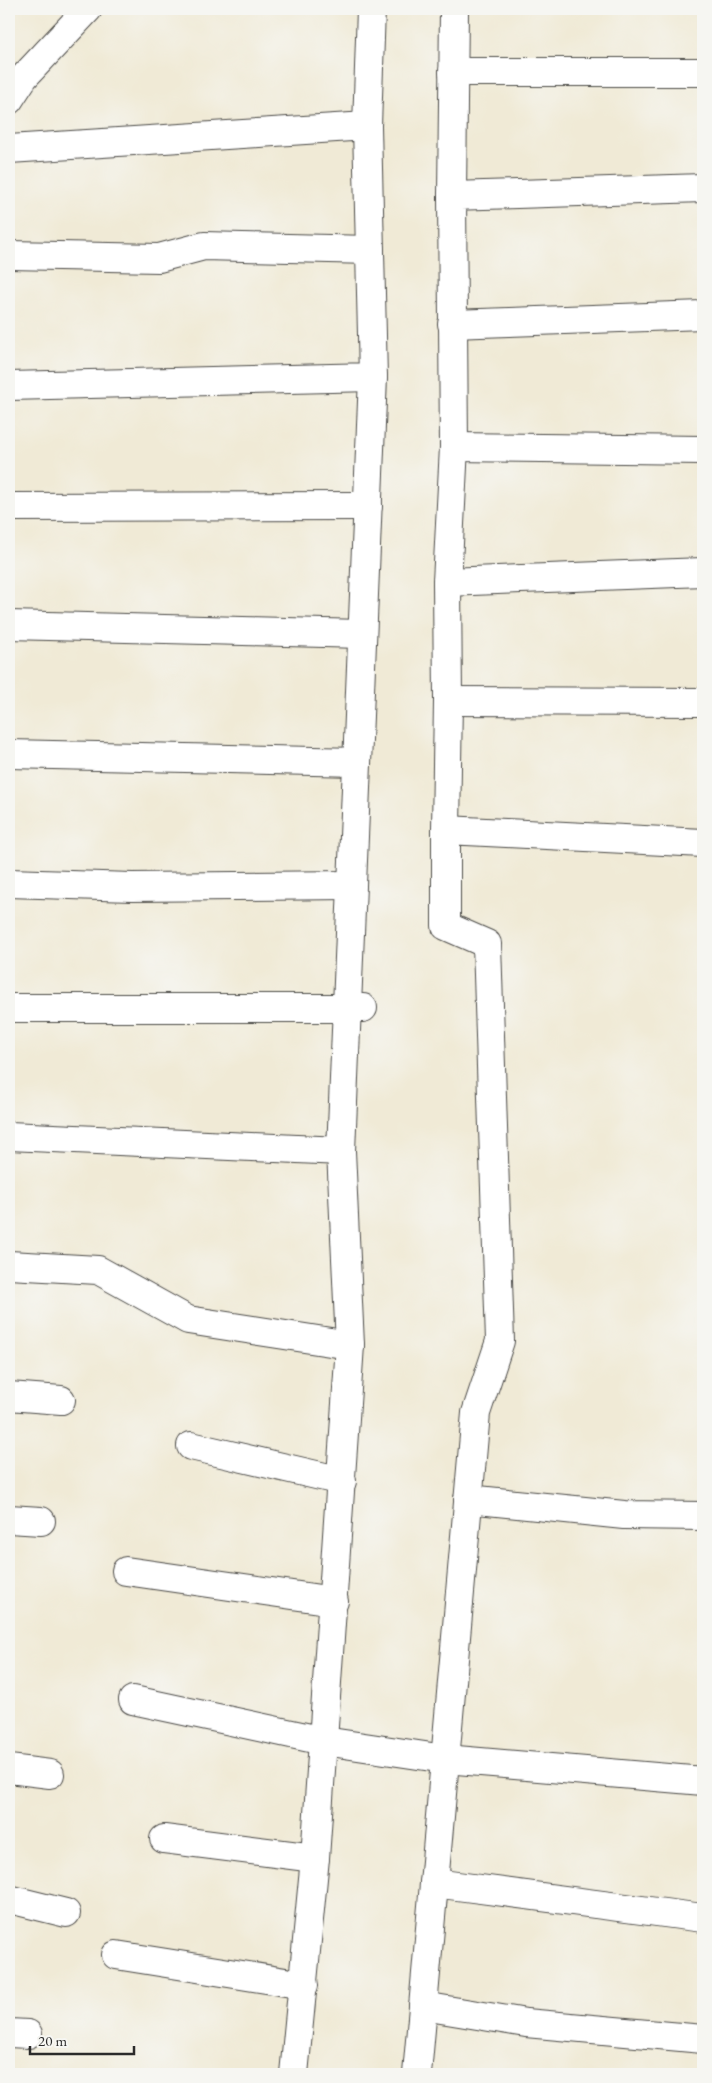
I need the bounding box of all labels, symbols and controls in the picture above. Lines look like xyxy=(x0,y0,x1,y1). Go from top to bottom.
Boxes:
scale bar xyxy=(30,2023,134,2055)
text: 20 m xyxy=(38,2031,67,2050)

